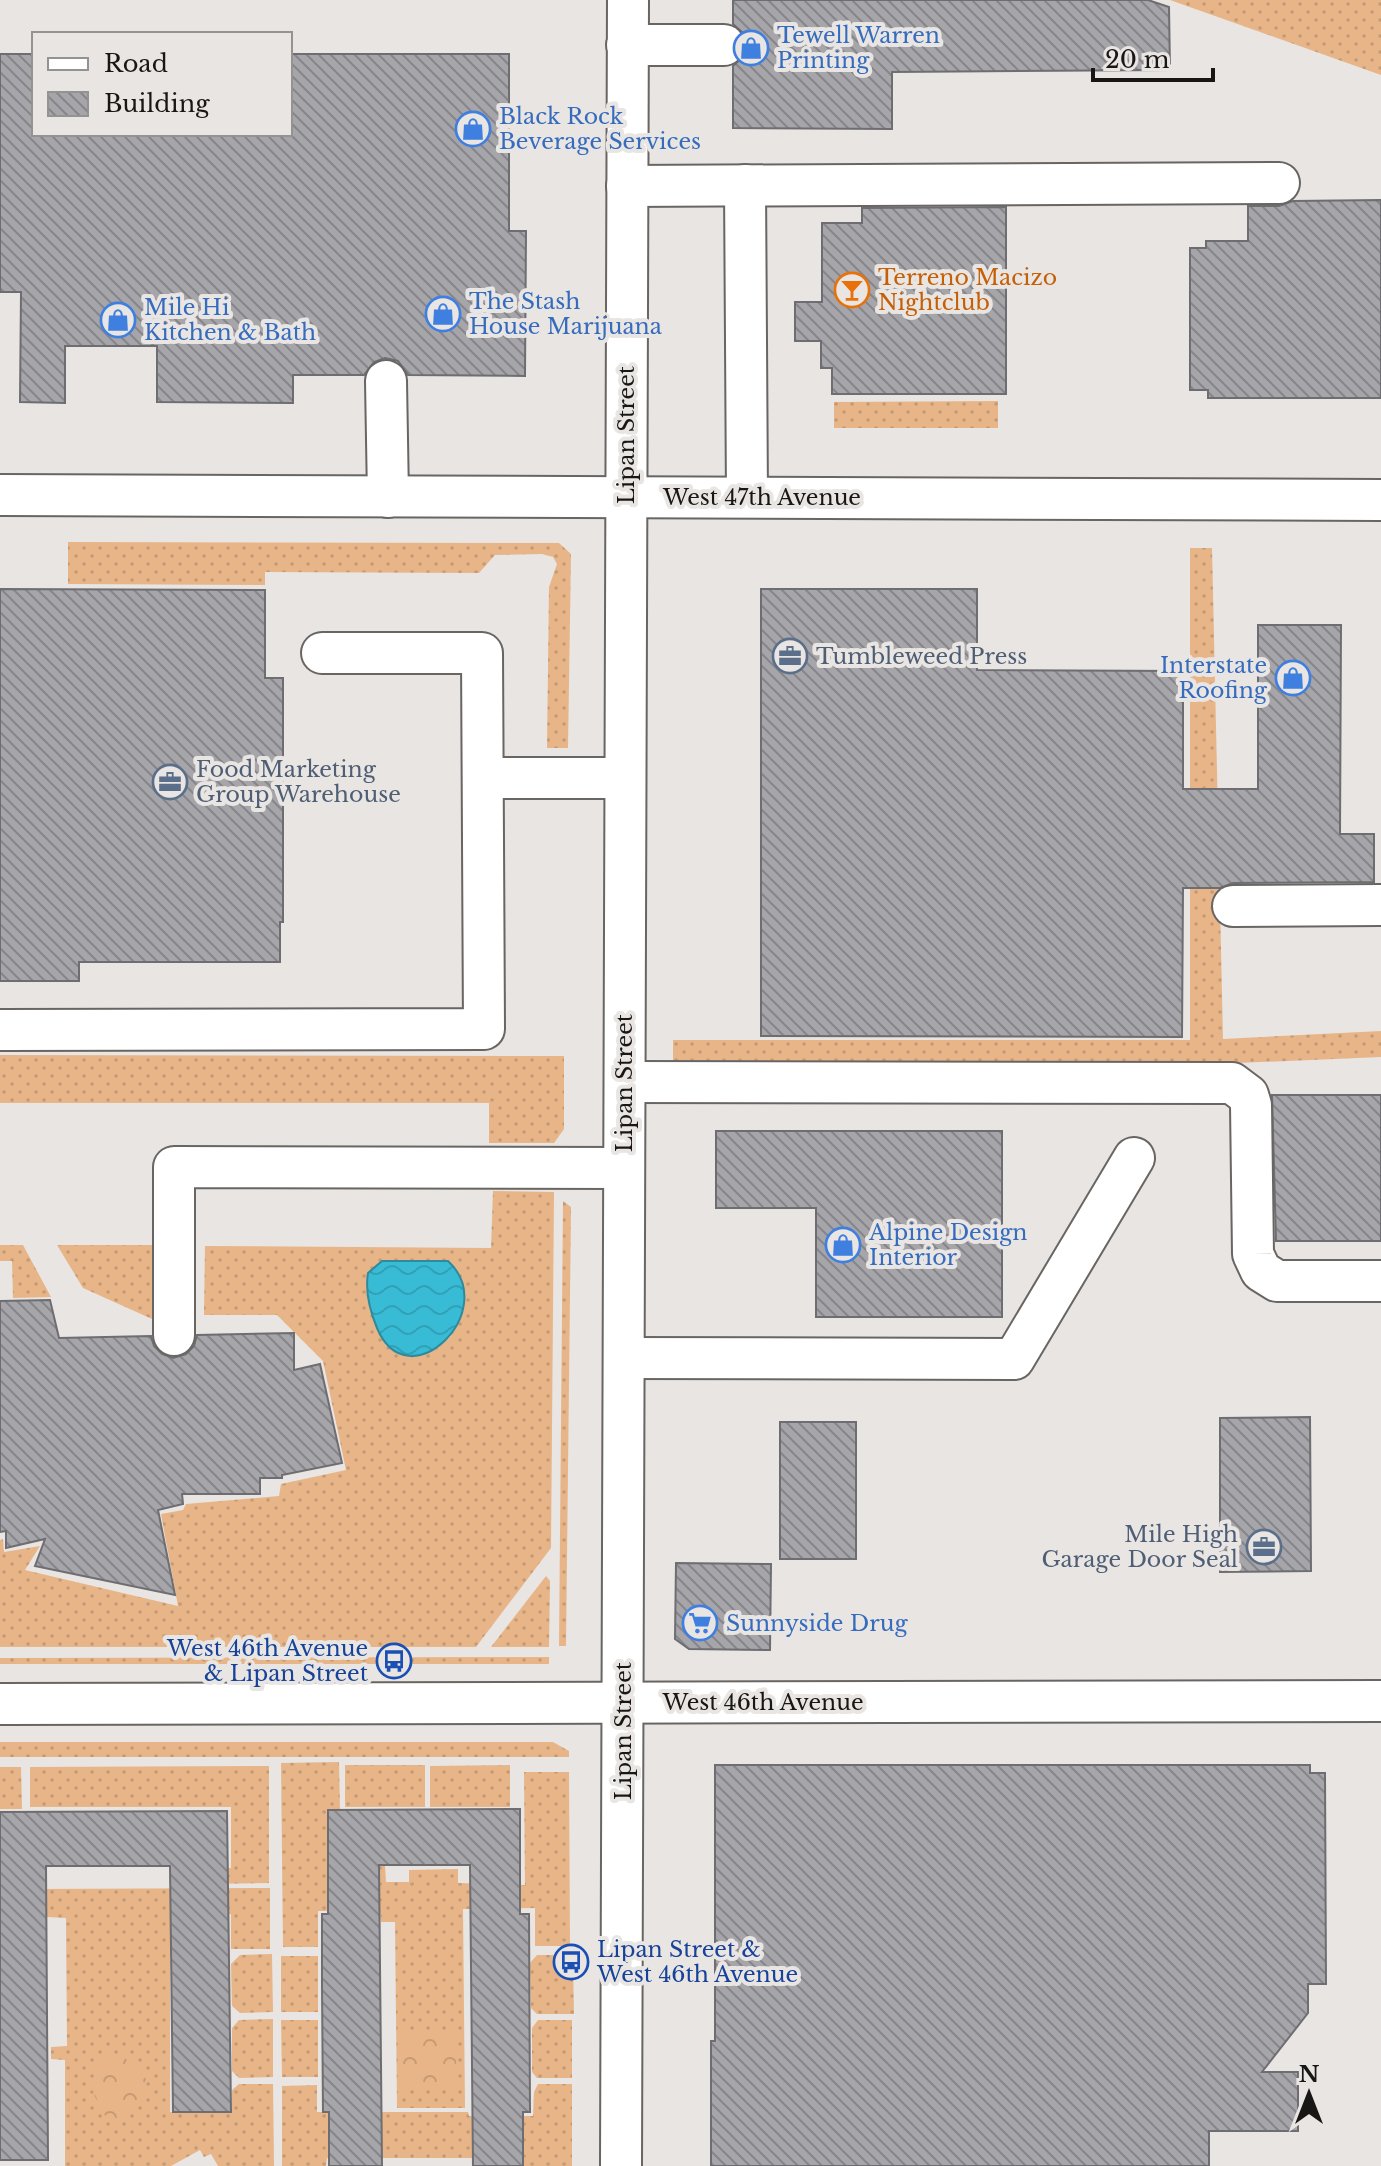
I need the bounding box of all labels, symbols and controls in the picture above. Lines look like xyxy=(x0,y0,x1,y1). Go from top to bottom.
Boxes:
place label: Tewell Warren Printing xyxy=(777,22,940,74)
shop icon: Tewell Warren Printing xyxy=(732,29,770,67)
legend xyxy=(32,32,292,136)
scale bar xyxy=(1093,32,1213,82)
text: 20 m xyxy=(1105,45,1170,74)
text: Road xyxy=(104,49,168,78)
text: Building xyxy=(104,89,210,118)
place label: Black Rock Beverage Services xyxy=(499,103,701,155)
shop icon: Black Rock Beverage Services xyxy=(454,110,492,148)
place label: Terreno Macizo Nightclub xyxy=(878,264,1057,316)
bar icon: Terreno Macizo Nightclub xyxy=(833,271,871,309)
place label: The Stash House Marijuana xyxy=(469,288,663,340)
place label: Mile Hi Kitchen & Bath xyxy=(144,294,316,346)
shop icon: The Stash House Marijuana xyxy=(424,295,462,333)
shop icon: Mile Hi Kitchen & Bath xyxy=(99,301,137,339)
street label: Lipan Street xyxy=(613,365,640,504)
street label: West 47th Avenue xyxy=(662,484,861,511)
office icon: Tumbleweed Press xyxy=(771,637,809,675)
place label: Tumbleweed Press xyxy=(816,643,1027,670)
place label: Interstate Roofing xyxy=(1160,652,1268,704)
shop icon: Interstate Roofing xyxy=(1274,659,1312,697)
place label: Food Marketing Group Warehouse xyxy=(196,756,401,808)
office icon: Food Marketing Group Warehouse xyxy=(151,763,189,801)
street label: Lipan Street xyxy=(611,1013,638,1152)
place label: Alpine Design Interior xyxy=(868,1219,1028,1271)
shop icon: Alpine Design Interior xyxy=(824,1226,862,1264)
place label: Mile High Garage Door Seal xyxy=(1041,1521,1238,1573)
office icon: Mile High Garage Door Seal xyxy=(1245,1528,1283,1566)
supermarket icon: Sunnyside Drug xyxy=(681,1604,719,1642)
place label: Sunnyside Drug xyxy=(726,1610,908,1637)
place label: West 46th Avenue & Lipan Street xyxy=(166,1635,369,1687)
bus stop icon: West 46th Avenue & Lipan Street xyxy=(375,1642,413,1680)
street label: Lipan Street xyxy=(610,1661,637,1800)
street label: West 46th Avenue xyxy=(661,1689,864,1716)
place label: Lipan Street & West 46th Avenue xyxy=(596,1936,798,1988)
bus stop icon: Lipan Street & West 46th Avenue xyxy=(552,1943,590,1981)
north arrow xyxy=(1269,2054,1349,2134)
text: N xyxy=(1299,2061,1320,2088)

